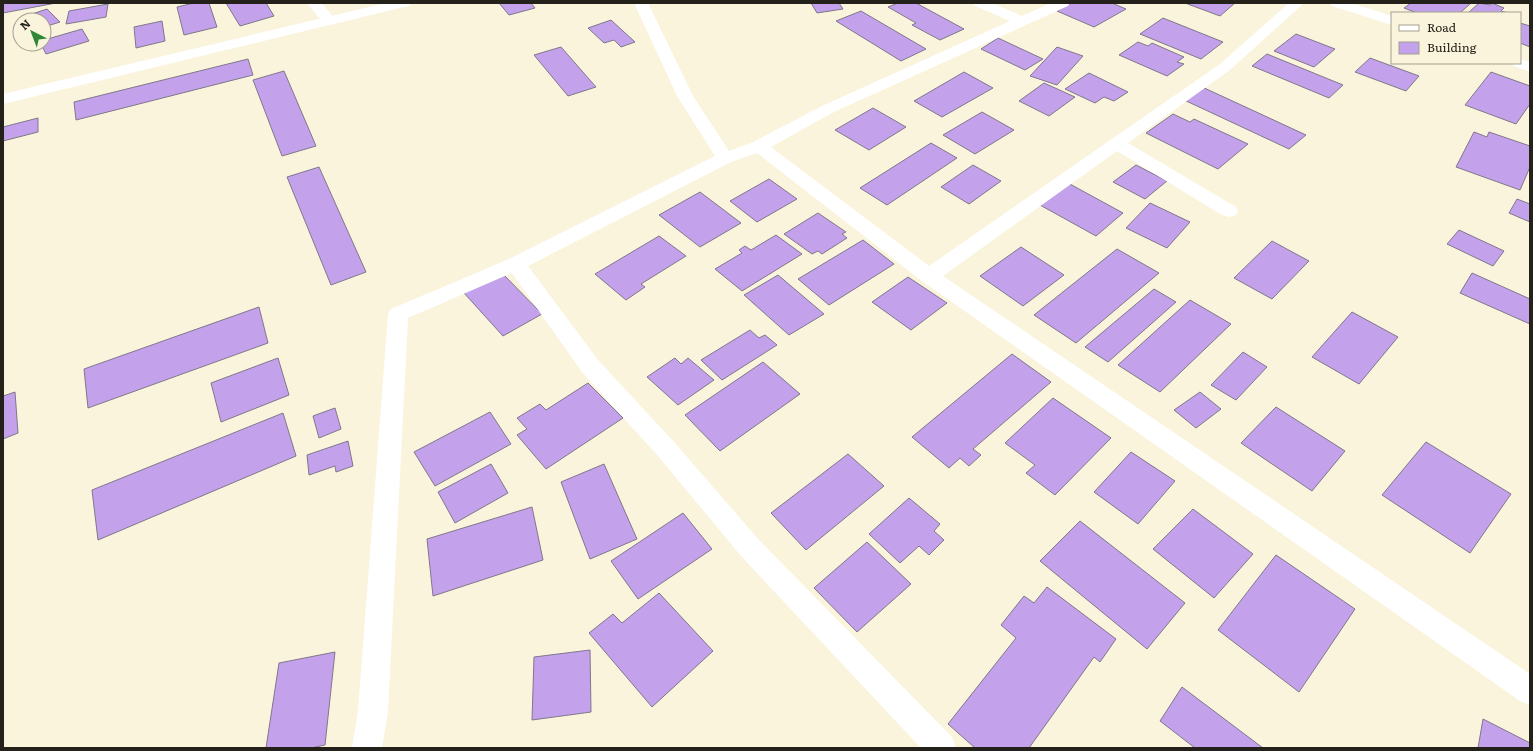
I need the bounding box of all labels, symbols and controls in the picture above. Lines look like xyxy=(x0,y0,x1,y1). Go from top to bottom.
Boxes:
north arrow xyxy=(12,12,52,52)
legend xyxy=(1391,12,1521,64)
text: N xyxy=(16,15,33,33)
text: Road xyxy=(1427,18,1457,36)
text: Building xyxy=(1427,38,1477,56)

